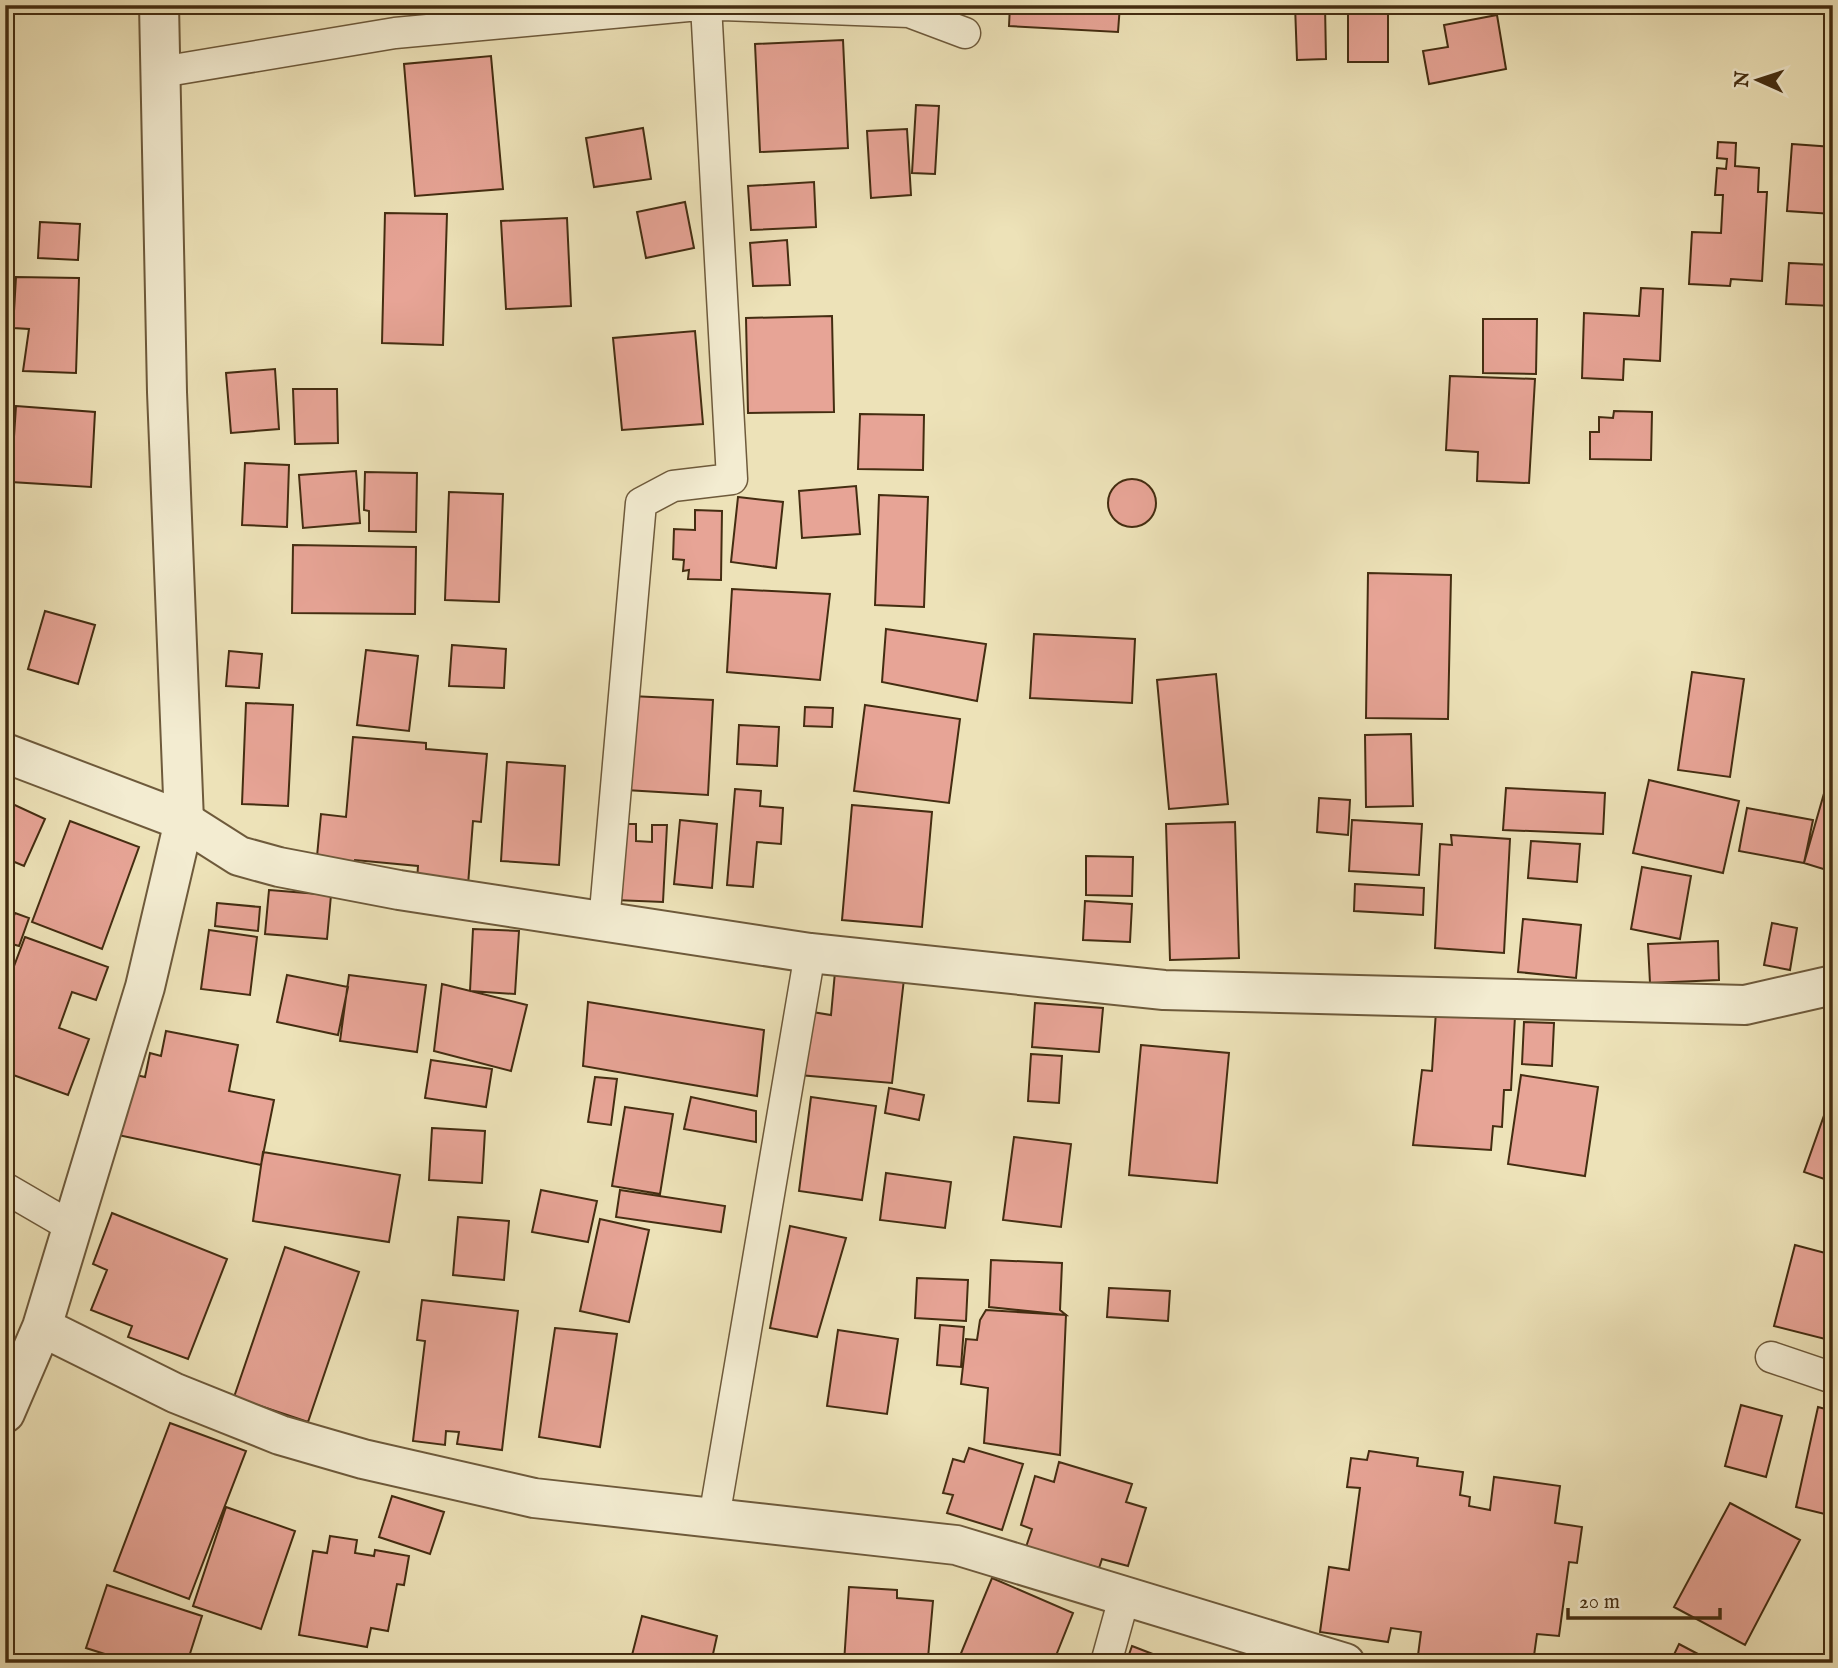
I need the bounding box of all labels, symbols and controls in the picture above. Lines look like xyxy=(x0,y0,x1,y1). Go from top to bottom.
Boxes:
north arrow xyxy=(1722,46,1792,116)
text: N xyxy=(1731,70,1755,89)
scale bar xyxy=(1568,1577,1721,1621)
text: 20 m xyxy=(1579,1589,1620,1616)

